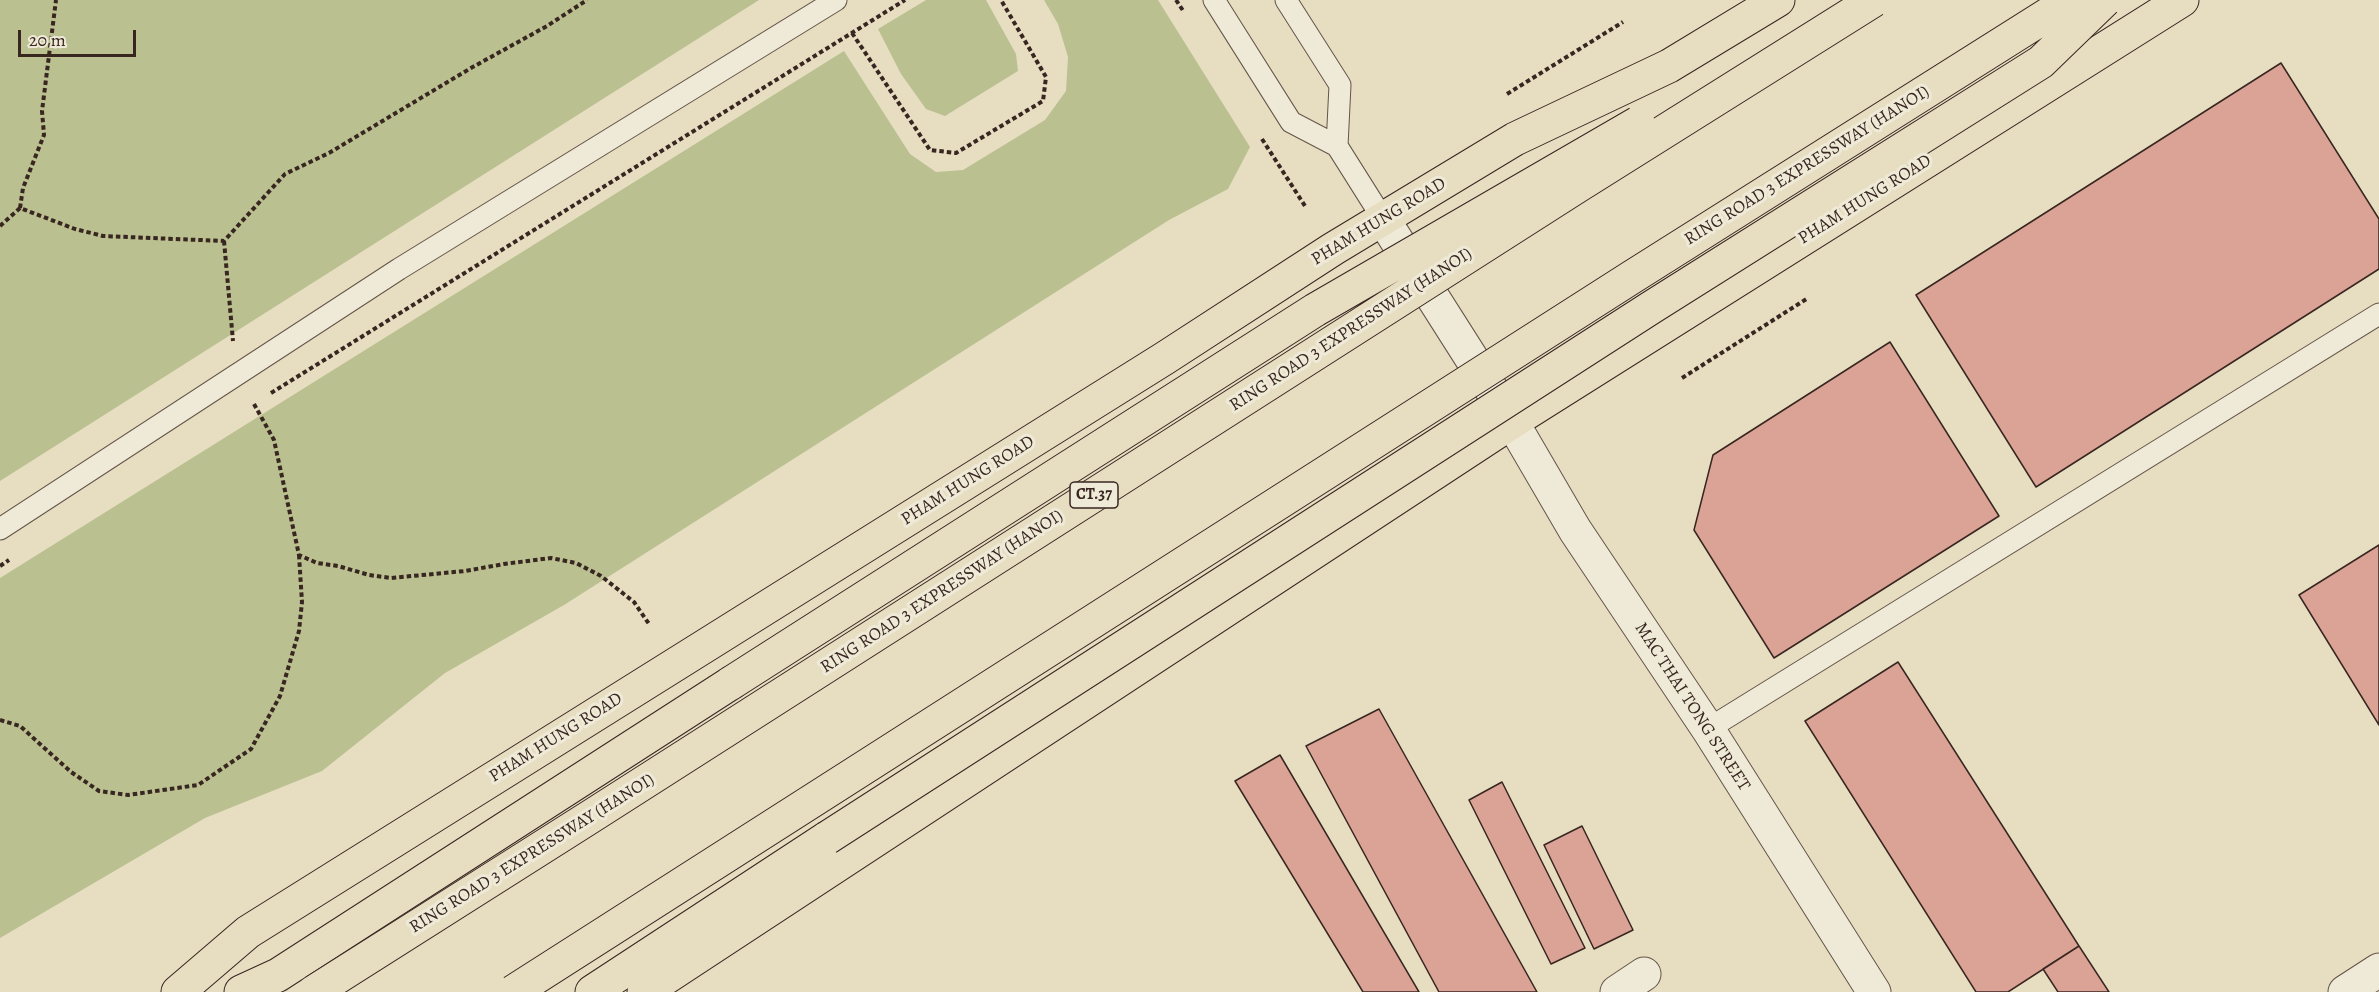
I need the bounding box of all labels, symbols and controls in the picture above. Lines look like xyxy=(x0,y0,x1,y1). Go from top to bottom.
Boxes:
scale bar xyxy=(21,18,140,56)
text: 20 m xyxy=(29,28,66,52)
street label: RING ROAD 3 EXPRESSWAY (HANOI) xyxy=(1681,81,1933,251)
street label: PHAM HUNG ROAD xyxy=(1794,150,1936,250)
street label: PHAM HUNG ROAD xyxy=(1308,173,1450,271)
street label: RING ROAD 3 EXPRESSWAY (HANOI) xyxy=(1226,243,1476,417)
street label: PHAM HUNG ROAD xyxy=(897,431,1039,531)
road number: CT.37 xyxy=(1070,482,1118,508)
street label: RING ROAD 3 EXPRESSWAY (HANOI) xyxy=(817,505,1067,679)
street label: MAC THAI TONG STREET xyxy=(1629,619,1755,795)
street label: PHAM HUNG ROAD xyxy=(485,688,627,788)
street label: RING ROAD 3 EXPRESSWAY (HANOI) xyxy=(406,769,658,939)

